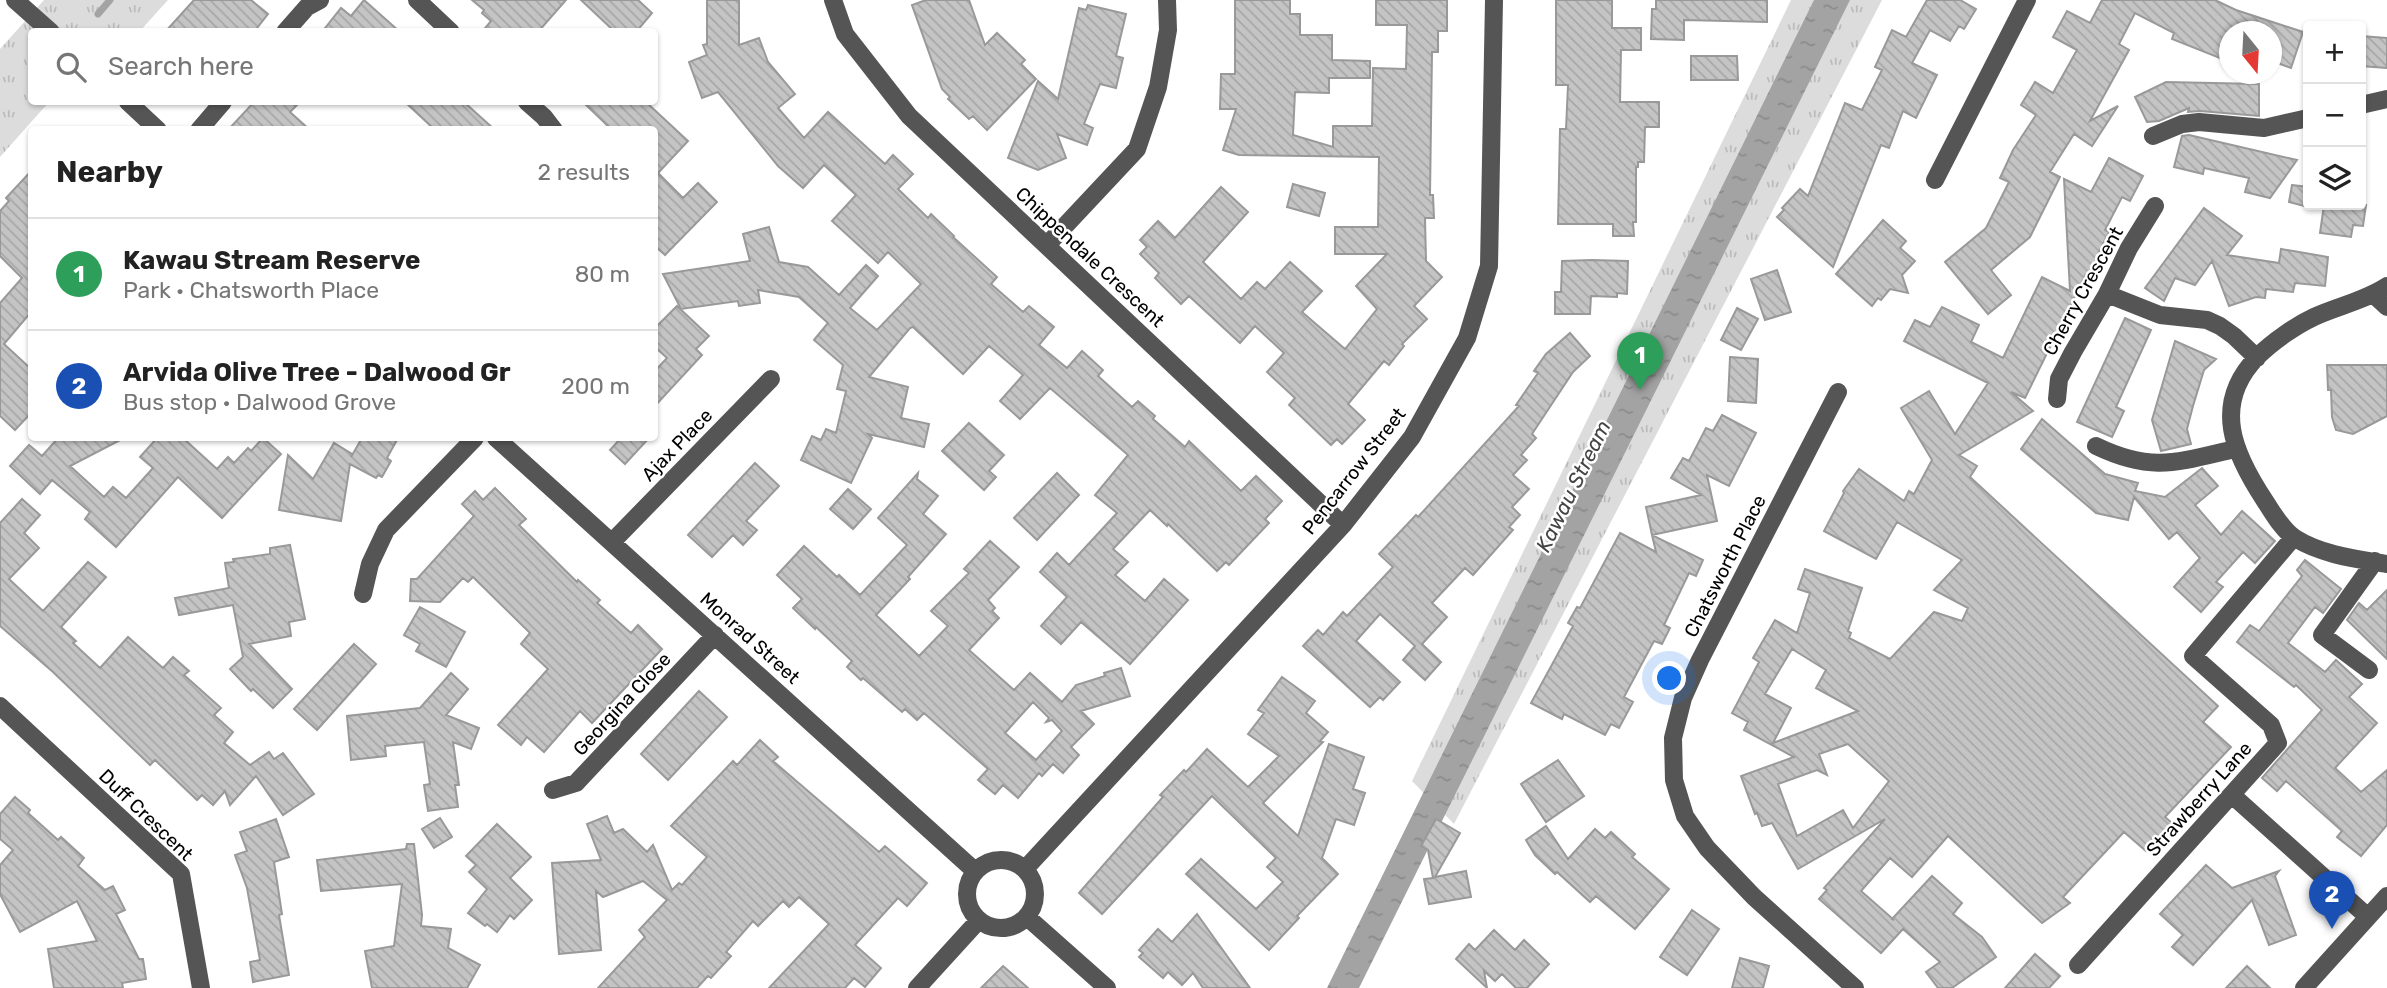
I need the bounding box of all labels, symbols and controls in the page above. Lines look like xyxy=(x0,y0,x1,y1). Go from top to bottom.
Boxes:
north arrow xyxy=(2219,21,2282,84)
map controls xyxy=(2303,21,2366,210)
button: + xyxy=(2303,21,2366,84)
search box xyxy=(28,28,658,105)
icon: search xyxy=(52,48,90,86)
text: Search here xyxy=(108,51,254,82)
button: − xyxy=(2303,84,2366,147)
button: layers xyxy=(2303,147,2366,210)
text: Nearby xyxy=(56,154,163,190)
text: 2 results xyxy=(538,158,630,186)
street label: Chippendale Crescent xyxy=(1011,182,1170,332)
street label: Cherry Crescent xyxy=(2038,222,2128,360)
text: Kawau Stream Reserve xyxy=(123,245,421,276)
text: 1 xyxy=(73,260,85,288)
text: 80 m xyxy=(575,260,630,288)
text: Park · Chatsworth Place xyxy=(123,276,379,304)
pin: 1 xyxy=(1617,332,1663,390)
text: Arvida Olive Tree - Dalwood Gr xyxy=(123,357,510,388)
text: 2 xyxy=(72,372,86,400)
text: 200 m xyxy=(561,372,630,400)
text: Bus stop · Dalwood Grove xyxy=(123,388,396,416)
street label: Pencarrow Street xyxy=(1297,403,1411,539)
street label: Ajax Place xyxy=(637,404,717,486)
water label: Kawau Stream xyxy=(1530,416,1616,556)
street label: Chatsworth Place xyxy=(1679,491,1771,641)
street label: Monrad Street xyxy=(696,587,805,689)
street label: Georgina Close xyxy=(568,648,676,760)
your location xyxy=(1652,661,1686,695)
street label: Strawberry Lane xyxy=(2141,737,2257,861)
street label: Duff Crescent xyxy=(94,764,198,866)
pin: 2 xyxy=(2309,871,2355,929)

